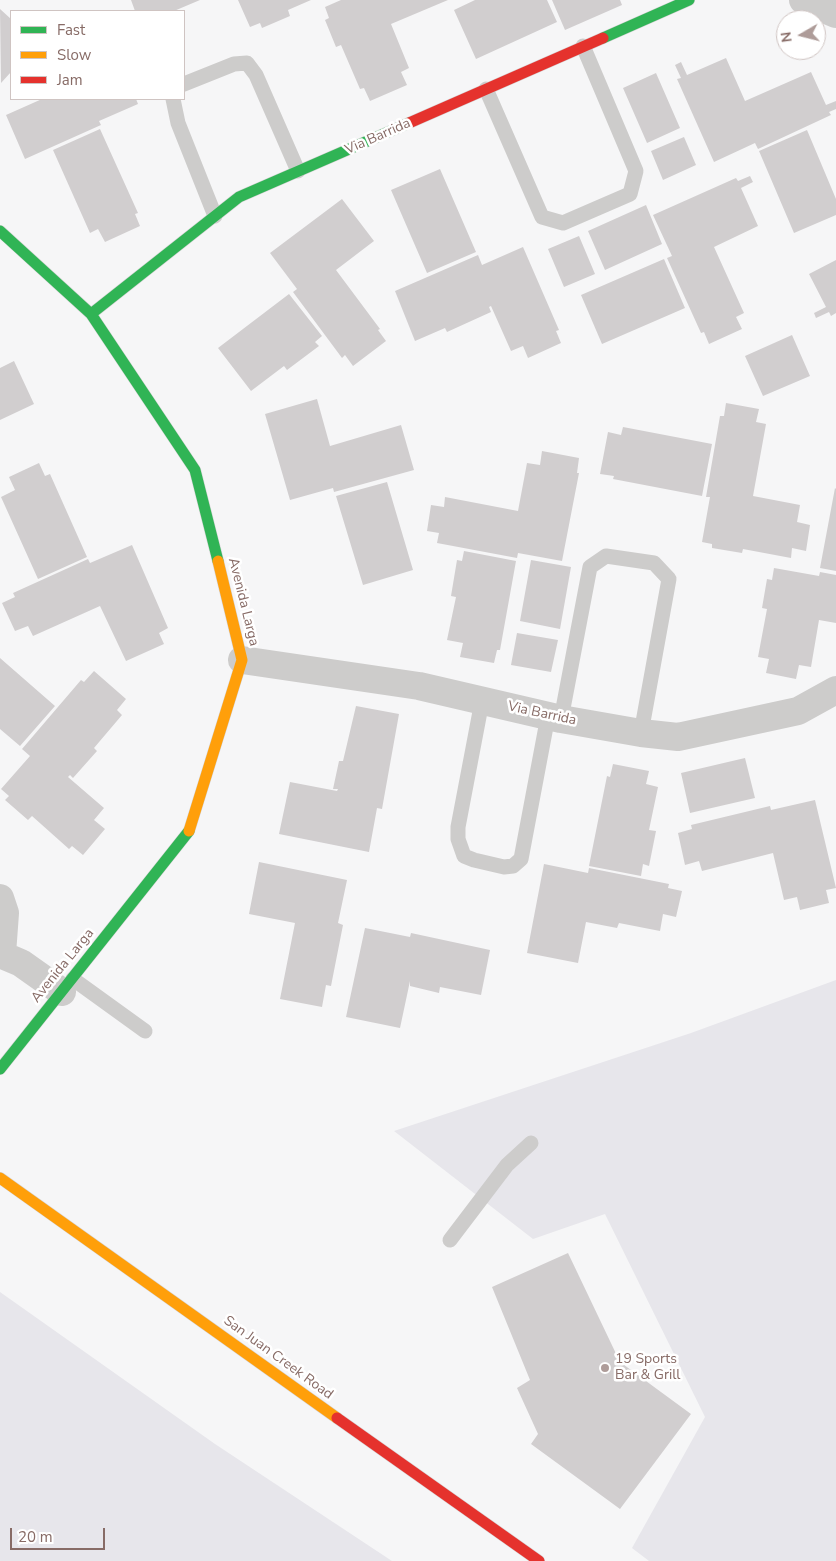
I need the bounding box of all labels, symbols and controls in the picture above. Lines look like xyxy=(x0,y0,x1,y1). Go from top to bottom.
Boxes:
legend xyxy=(10,10,185,100)
north arrow xyxy=(776,10,826,60)
text: Fast xyxy=(57,20,85,40)
text: N xyxy=(777,31,797,44)
text: Slow xyxy=(57,45,91,65)
text: Jam xyxy=(57,70,83,90)
street label: Via Barrida xyxy=(343,115,413,159)
street label: Avenida Larga xyxy=(224,556,262,648)
street label: Via Barrida xyxy=(506,699,578,729)
street label: Avenida Larga xyxy=(28,926,98,1006)
street label: San Juan Creek Road xyxy=(220,1313,336,1403)
place label: 19 Sports Bar & Grill xyxy=(615,1352,681,1384)
marker: 19 Sports Bar & Grill xyxy=(599,1362,611,1374)
scale bar xyxy=(12,1518,108,1550)
text: 20 m xyxy=(18,1527,53,1547)

